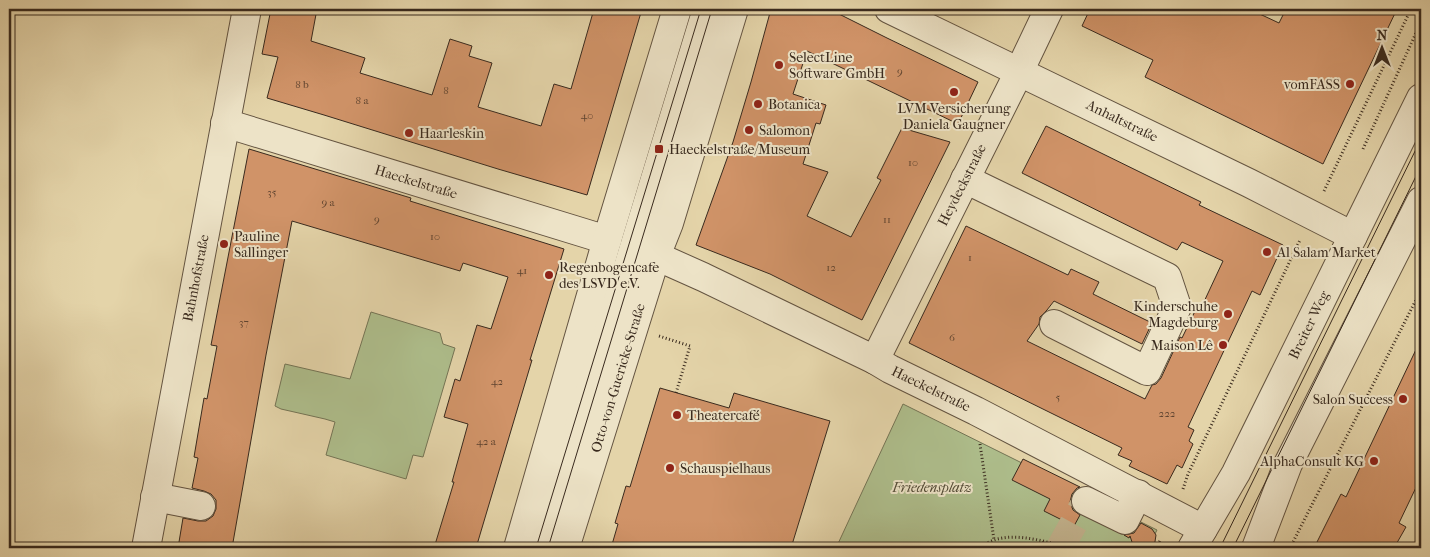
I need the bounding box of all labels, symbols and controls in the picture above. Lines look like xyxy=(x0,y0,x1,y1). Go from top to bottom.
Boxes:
north arrow xyxy=(1358,22,1408,72)
text: N xyxy=(1377,27,1388,44)
place label: SelectLine Software GmbH xyxy=(789,49,885,82)
marker: SelectLine Software GmbH xyxy=(773,59,785,71)
house number: 9 xyxy=(897,65,903,78)
place label: vomFASS xyxy=(1284,76,1340,93)
house number: 8 b xyxy=(295,78,309,91)
marker: vomFASS xyxy=(1344,78,1356,90)
house number: 8 xyxy=(443,84,449,97)
marker: LVM Versicherung Daniela Gaugner xyxy=(948,86,960,98)
house number: 8 a xyxy=(356,94,369,107)
place label: Botanica xyxy=(768,96,821,113)
street label: Anhaltstraße xyxy=(1083,96,1161,146)
marker: Botanica xyxy=(752,98,764,110)
place label: LVM Versicherung Daniela Gaugner xyxy=(897,100,1011,133)
house number: 40 xyxy=(581,109,593,122)
place label: Salomon xyxy=(759,122,810,139)
marker: Salomon xyxy=(743,124,755,136)
place label: Haarleskin xyxy=(419,125,484,142)
marker: Haarleskin xyxy=(403,127,415,139)
place label: Haeckelstraße/Museum xyxy=(669,141,811,158)
street label: Heydeckstraße xyxy=(934,141,990,229)
marker: Haeckelstraße/Museum xyxy=(653,143,665,155)
house number: 10 xyxy=(908,156,918,169)
street label: Haeckelstraße xyxy=(373,161,459,203)
house number: 35 xyxy=(267,186,277,199)
house number: 9 a xyxy=(321,196,336,209)
house number: 9 xyxy=(374,213,380,226)
house number: 11 xyxy=(883,213,891,226)
place label: Pauline Sallinger xyxy=(234,228,288,261)
house number: 10 xyxy=(430,230,440,243)
street label: Bahnhofstraße xyxy=(179,233,213,323)
marker: Pauline Sallinger xyxy=(218,238,230,250)
place label: Al Salam Market xyxy=(1276,244,1376,261)
marker: Al Salam Market xyxy=(1261,246,1273,258)
house number: 1 xyxy=(968,251,972,264)
place label: Regenbogencafe des LSVD e.V. xyxy=(559,259,659,292)
house number: 12 xyxy=(826,261,836,274)
house number: 41 xyxy=(517,264,527,277)
marker: Regenbogencafe des LSVD e.V. xyxy=(543,269,555,281)
street label: Breiter Weg xyxy=(1285,288,1333,362)
place label: Kinderschuhe Magdeburg xyxy=(1134,298,1219,331)
street label: Otto-von-Guericke-Straße xyxy=(587,301,649,455)
marker: Kinderschuhe Magdeburg xyxy=(1222,308,1234,320)
house number: 37 xyxy=(239,316,249,329)
house number: 6 xyxy=(949,331,955,344)
place label: Maison Lê xyxy=(1151,337,1213,354)
marker: Maison Lê xyxy=(1217,339,1229,351)
street label: Haeckelstraße xyxy=(889,363,973,415)
house number: 42 xyxy=(491,375,503,388)
house number: 5 xyxy=(1056,391,1061,404)
place label: Salon Success xyxy=(1313,391,1393,408)
marker: Salon Success xyxy=(1397,393,1409,405)
place label: Theatercafé xyxy=(687,407,760,424)
house number: 222 xyxy=(1159,407,1176,420)
marker: Theatercafé xyxy=(671,409,683,421)
house number: 42 a xyxy=(476,435,497,448)
place label: AlphaConsult KG xyxy=(1259,453,1364,470)
marker: AlphaConsult KG xyxy=(1368,455,1380,467)
place label: Schauspielhaus xyxy=(680,460,770,477)
marker: Schauspielhaus xyxy=(664,462,676,474)
park label: Friedensplatz xyxy=(891,479,972,496)

